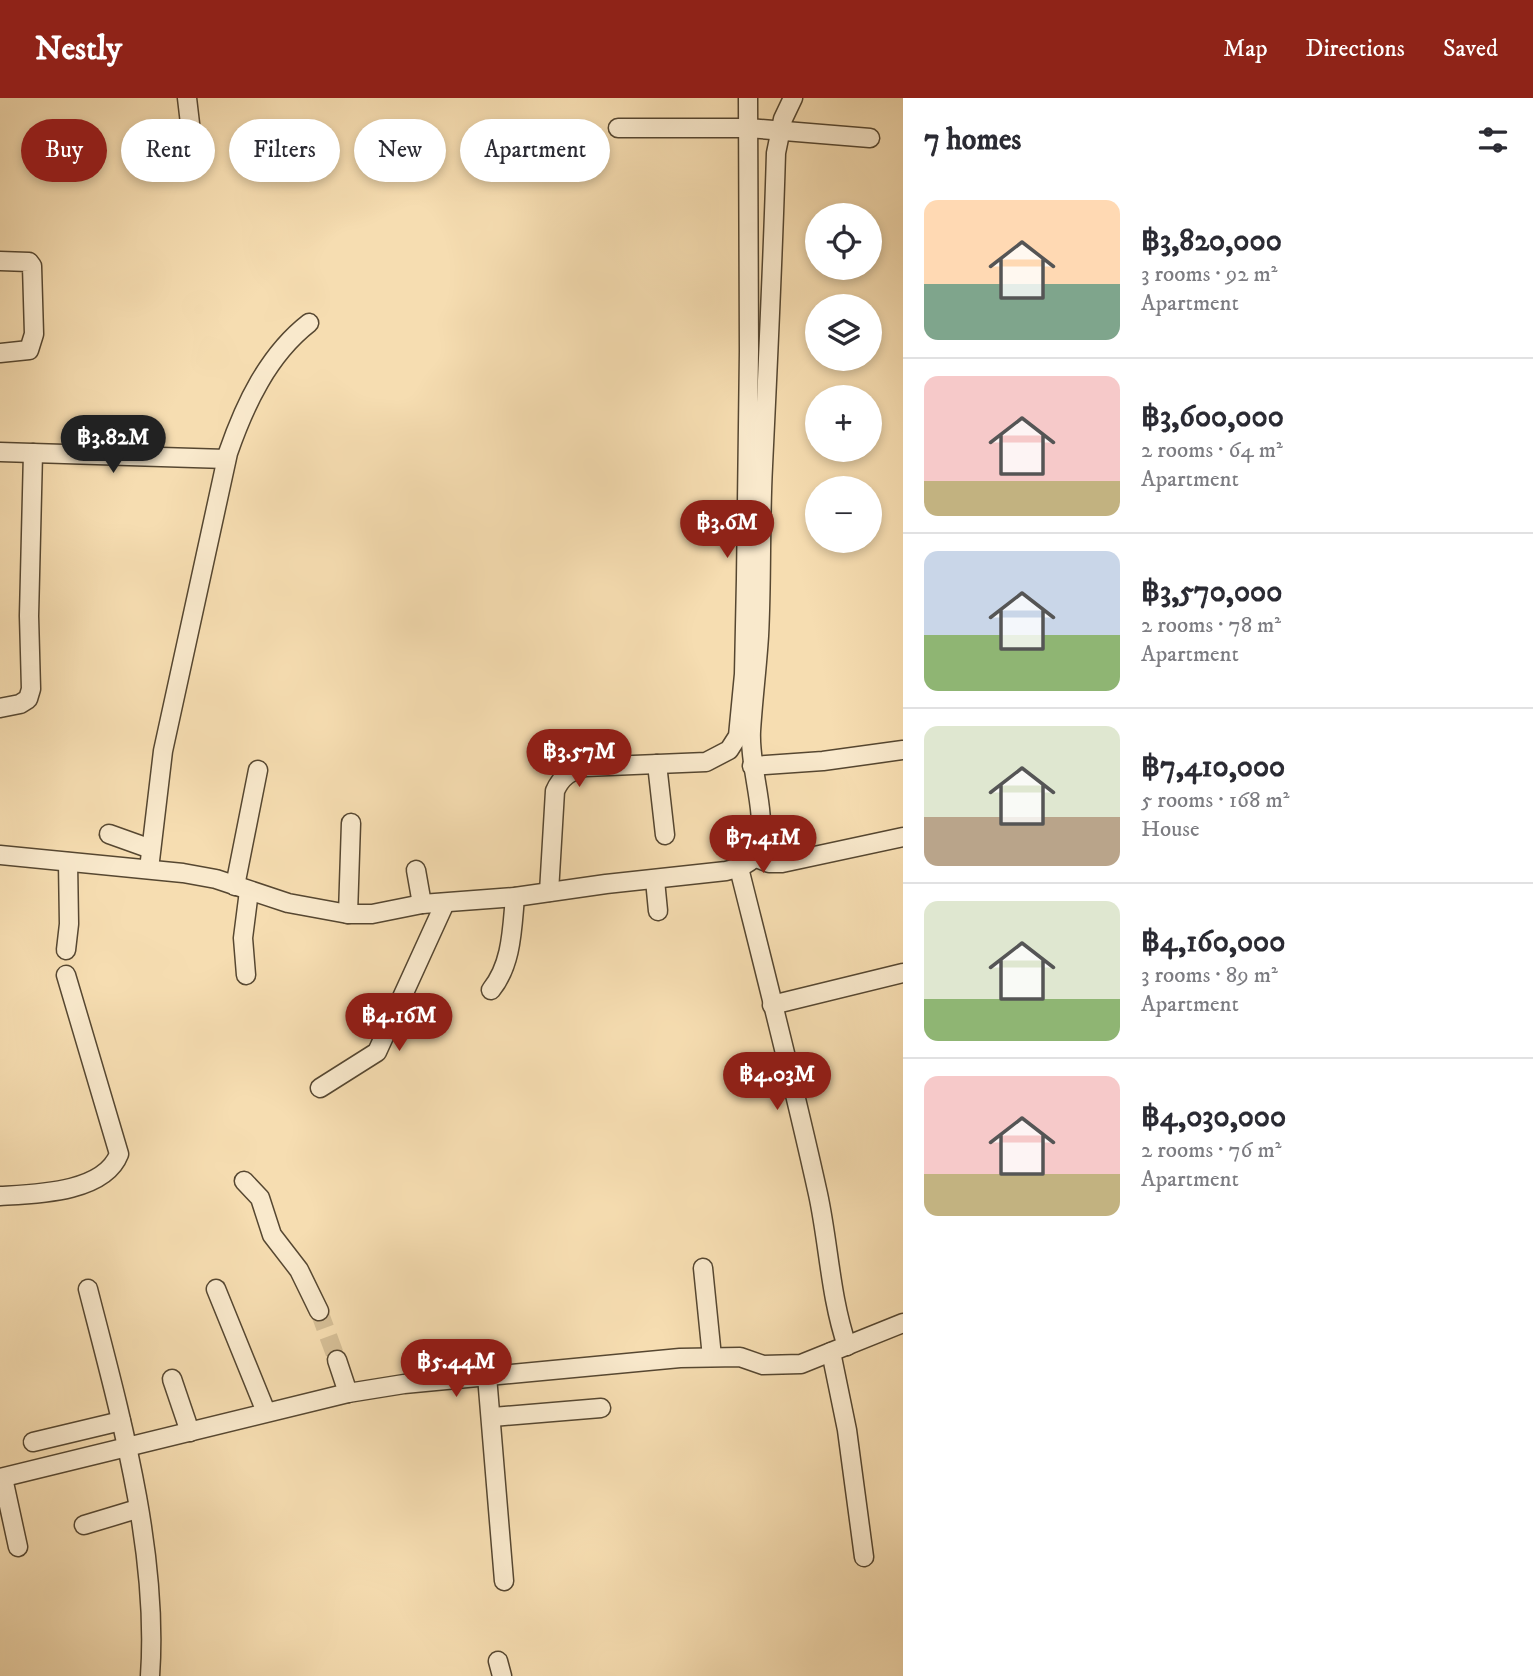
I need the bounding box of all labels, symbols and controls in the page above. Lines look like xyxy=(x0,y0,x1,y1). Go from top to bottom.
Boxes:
text: Nestly xyxy=(35,29,122,70)
text: Map xyxy=(1223,34,1268,64)
text: Directions xyxy=(1306,34,1405,64)
text: Saved xyxy=(1443,34,1498,64)
chip: Buy xyxy=(21,119,107,182)
chip: Rent xyxy=(121,119,215,182)
chip: Filters xyxy=(229,119,340,182)
chip: New xyxy=(354,119,446,182)
chip: Apartment xyxy=(460,119,610,182)
icon: filters xyxy=(1474,121,1512,159)
text: 7 homes xyxy=(924,122,1021,159)
map controls xyxy=(805,203,882,553)
button: locate xyxy=(805,203,882,280)
text: ฿3,820,000 xyxy=(1141,223,1282,260)
icon: home xyxy=(980,228,1064,312)
text: 3 rooms · 92 m² xyxy=(1141,260,1278,289)
text: Apartment xyxy=(1141,289,1239,318)
button: layers xyxy=(805,294,882,371)
button: + xyxy=(805,385,882,462)
text: ฿3,600,000 xyxy=(1141,399,1284,436)
icon: home xyxy=(980,404,1064,488)
pin: ฿3.82M xyxy=(56,416,170,475)
text: ฿3.82M xyxy=(77,423,149,452)
text: 2 rooms · 64 m² xyxy=(1141,436,1283,465)
text: Apartment xyxy=(1141,465,1239,494)
button: − xyxy=(805,476,882,553)
pin: ฿3.6M xyxy=(678,500,776,560)
text: ฿3.6M xyxy=(696,508,758,537)
text: ฿3,570,000 xyxy=(1141,574,1282,611)
icon: home xyxy=(980,579,1064,663)
text: 2 rooms · 78 m² xyxy=(1141,611,1281,640)
text: Apartment xyxy=(1141,640,1239,669)
pin: ฿3.57M xyxy=(522,730,636,789)
text: ฿3.57M xyxy=(543,737,615,766)
text: ฿7,410,000 xyxy=(1141,749,1285,786)
icon: home xyxy=(980,754,1064,838)
text: 5 rooms · 168 m² xyxy=(1141,786,1289,815)
text: House xyxy=(1141,815,1199,844)
pin: ฿7.41M xyxy=(706,816,820,875)
text: ฿7.41M xyxy=(725,823,801,852)
text: ฿4,160,000 xyxy=(1141,924,1285,961)
icon: home xyxy=(980,929,1064,1013)
text: 3 rooms · 89 m² xyxy=(1141,961,1278,990)
text: Apartment xyxy=(1141,990,1239,1019)
pin: ฿4.16M xyxy=(342,993,456,1053)
text: ฿4.16M xyxy=(361,1001,437,1030)
pin: ฿4.03M xyxy=(720,1052,834,1112)
text: ฿4.03M xyxy=(739,1060,815,1089)
text: ฿4,030,000 xyxy=(1141,1099,1286,1136)
icon: home xyxy=(980,1104,1064,1188)
text: 2 rooms · 76 m² xyxy=(1141,1136,1281,1165)
text: Apartment xyxy=(1141,1165,1239,1194)
pin: ฿5.44M xyxy=(399,1340,513,1399)
text: ฿5.44M xyxy=(417,1347,495,1376)

